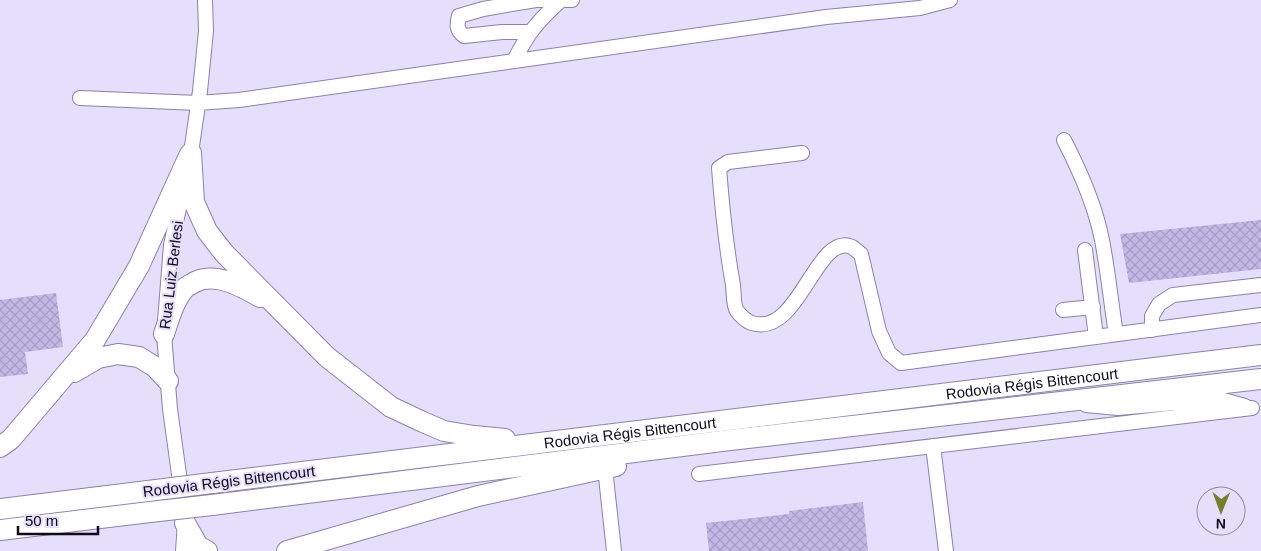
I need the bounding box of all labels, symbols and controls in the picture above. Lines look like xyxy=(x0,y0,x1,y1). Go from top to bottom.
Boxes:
street label: Rua Luiz Berlesi xyxy=(156,220,186,330)
street label: Rodovia Régis Bittencourt xyxy=(945,364,1120,402)
street label: Rodovia Régis Bittencourt xyxy=(543,413,718,451)
street label: Rodovia Régis Bittencourt xyxy=(142,462,317,500)
north arrow xyxy=(1196,486,1246,536)
scale bar xyxy=(18,504,98,536)
text: 50 m xyxy=(25,512,58,529)
text: N xyxy=(1216,516,1226,532)

